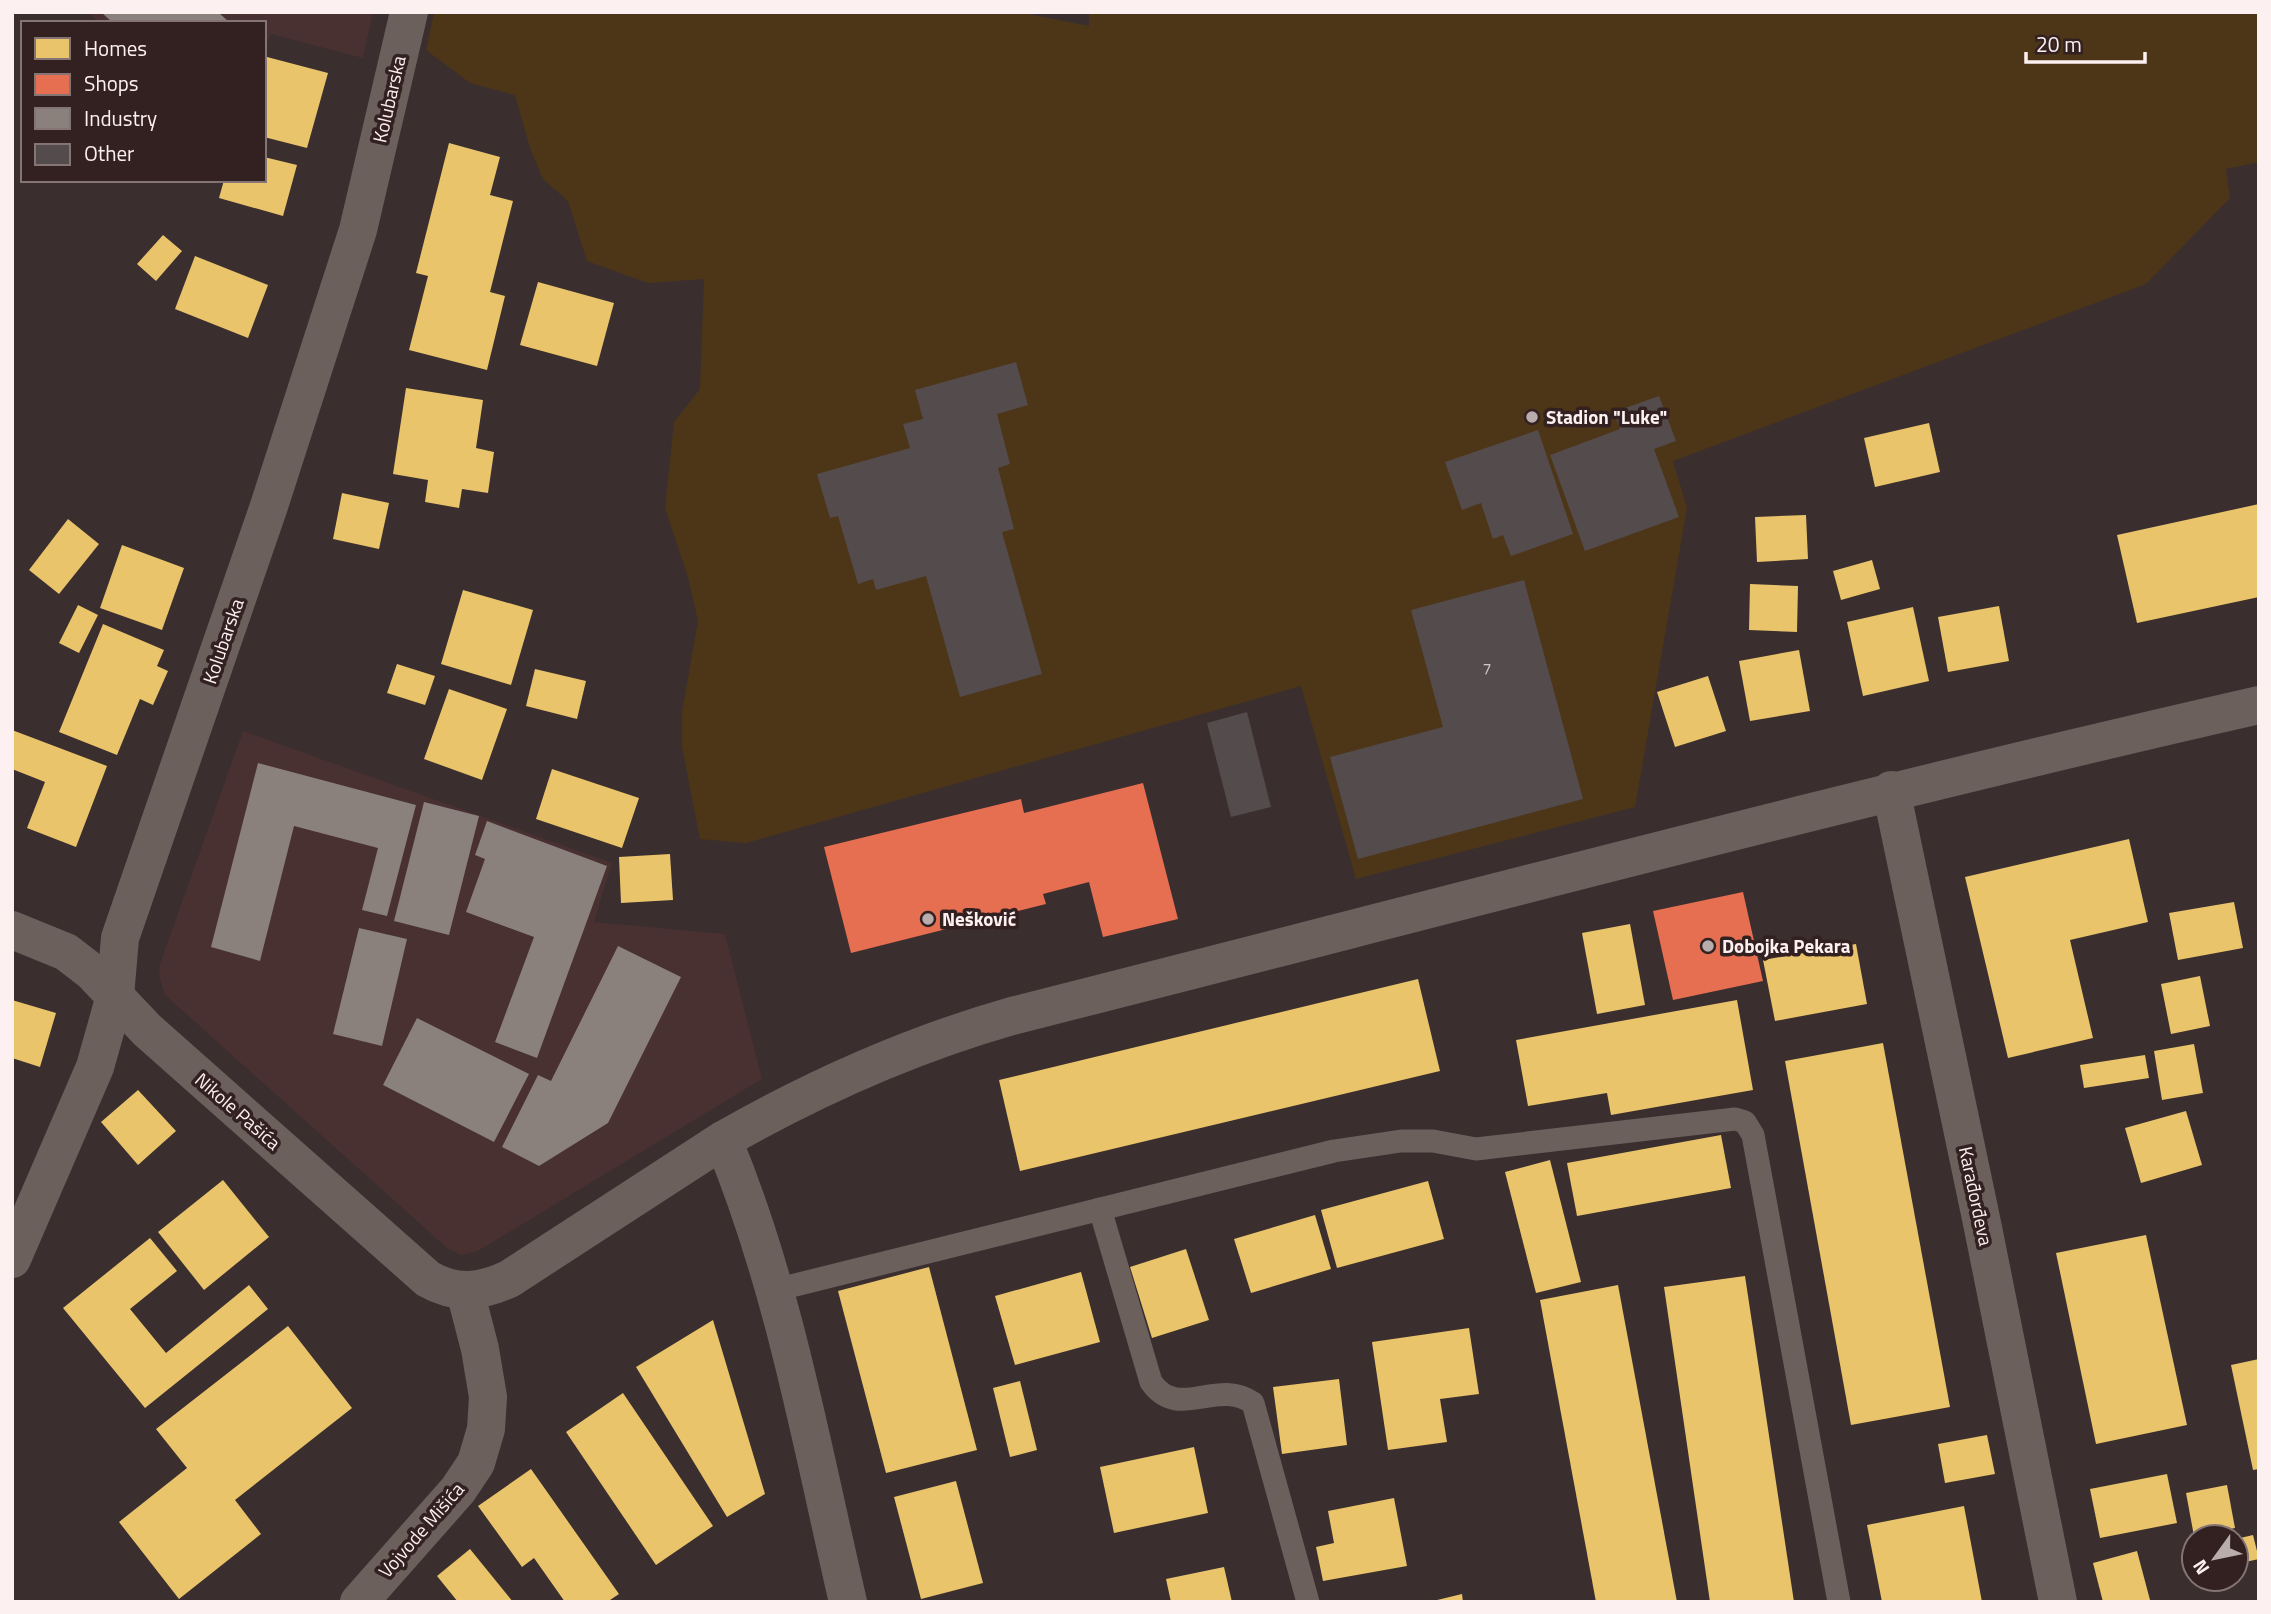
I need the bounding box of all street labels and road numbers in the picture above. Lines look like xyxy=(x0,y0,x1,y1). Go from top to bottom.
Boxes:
street label: Kolubarska xyxy=(364,52,413,145)
street label: Kolubarska xyxy=(194,594,251,687)
street label: Nikole Pašića xyxy=(189,1065,288,1157)
street label: Karađorđeva xyxy=(1952,1144,2001,1249)
street label: Vojvode Mišića xyxy=(371,1475,471,1584)

